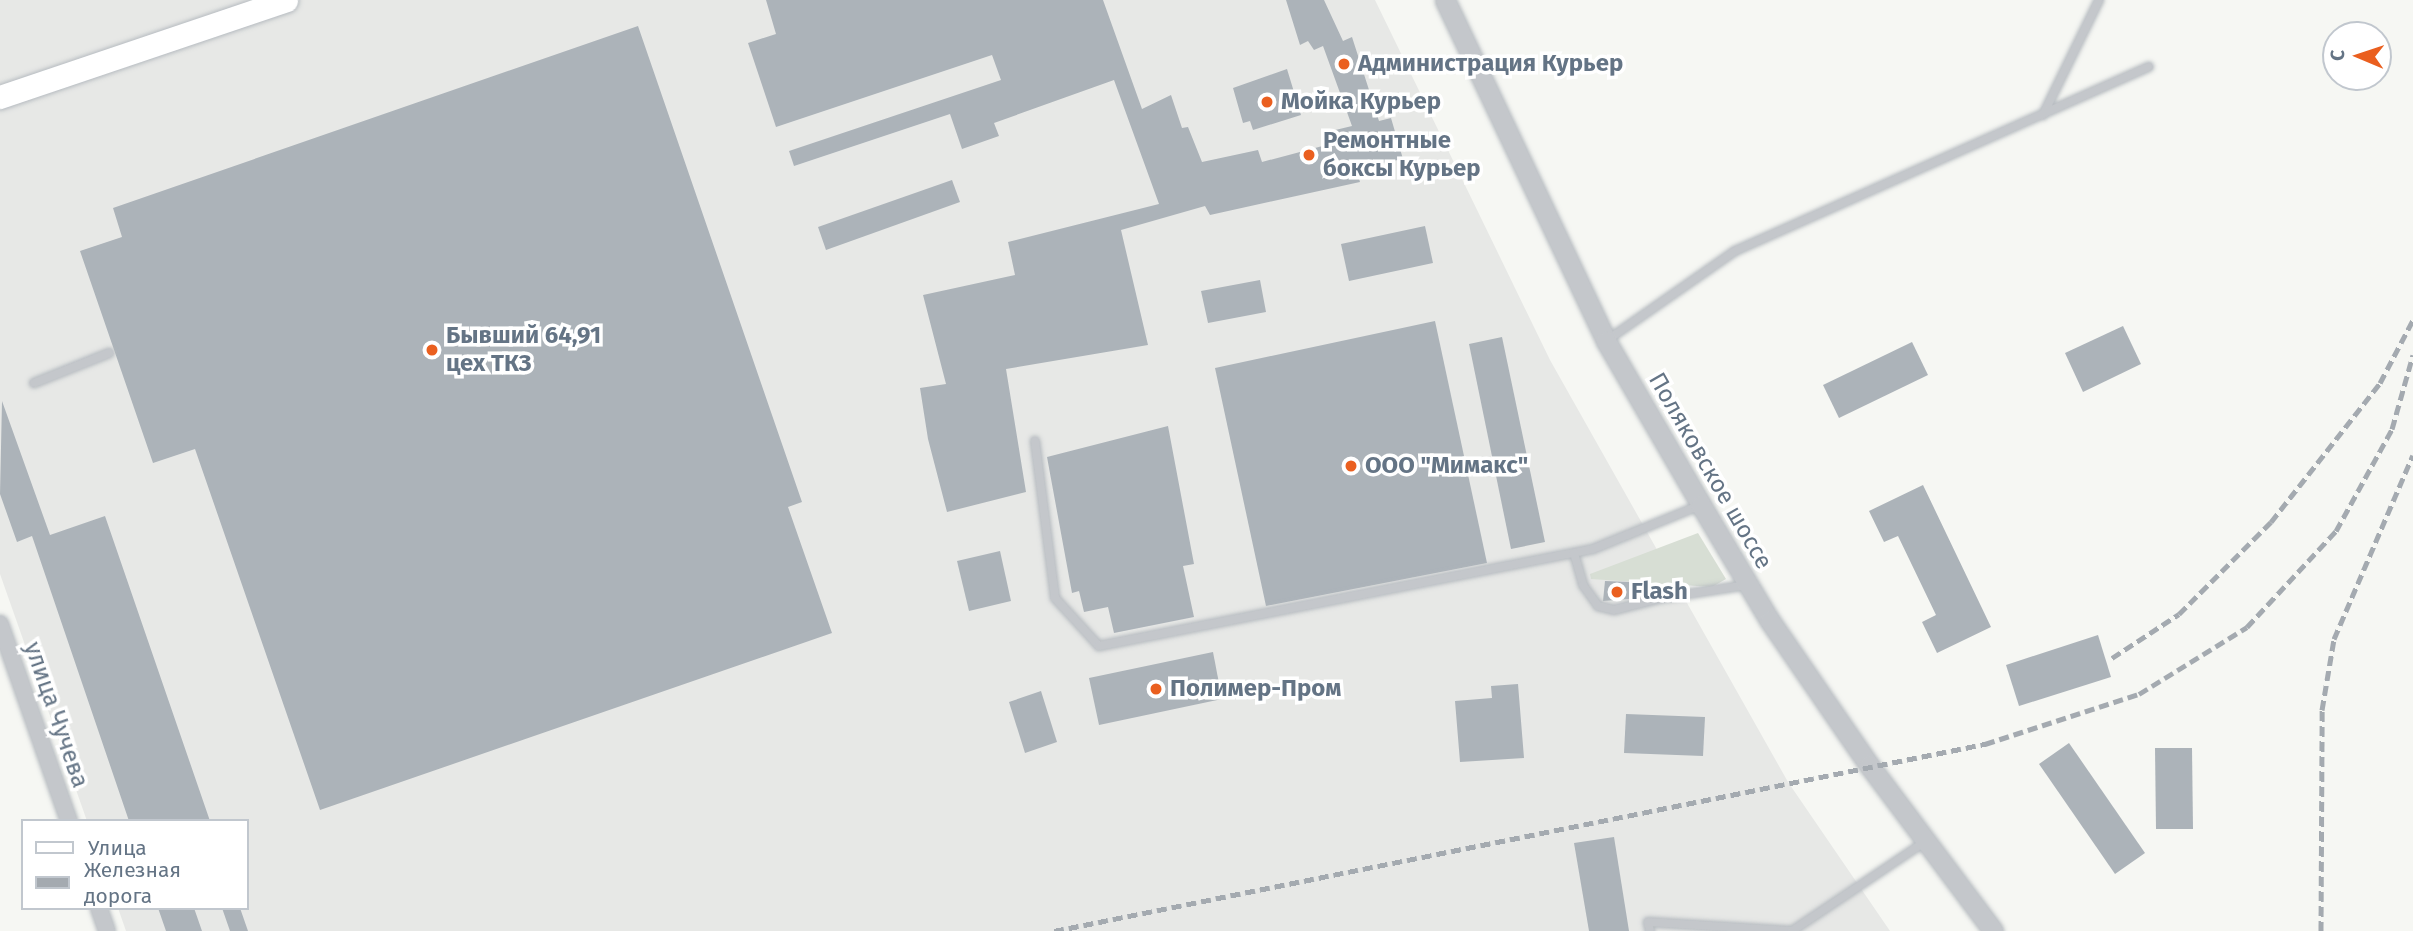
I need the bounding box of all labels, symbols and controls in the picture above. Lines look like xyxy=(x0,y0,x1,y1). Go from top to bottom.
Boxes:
north arrow xyxy=(2322,21,2392,91)
text: С xyxy=(2326,49,2349,61)
place label: Администрация Курьер xyxy=(1358,50,1623,78)
marker: Администрация Курьер xyxy=(1336,56,1352,72)
place label: Мойка Курьер xyxy=(1281,88,1441,116)
marker: Мойка Курьер xyxy=(1259,94,1275,110)
place label: Ремонтные боксы Курьер xyxy=(1323,127,1480,183)
marker: Ремонтные боксы Курьер xyxy=(1301,147,1317,163)
place label: Бывший 64,91 цех ТКЗ xyxy=(446,322,601,378)
marker: Бывший 64,91 цех ТКЗ xyxy=(424,342,440,358)
street label: Поляковское шоссе xyxy=(1642,368,1778,574)
place label: ООО "Мимакс" xyxy=(1365,452,1528,480)
marker: ООО "Мимакс" xyxy=(1343,458,1359,474)
place label: Flash xyxy=(1631,578,1688,606)
marker: Flash xyxy=(1609,584,1625,600)
street label: улица Чучева xyxy=(18,638,94,792)
place label: Полимер-Пром xyxy=(1170,675,1341,703)
marker: Полимер-Пром xyxy=(1148,681,1164,697)
legend xyxy=(21,819,248,910)
text: Улица xyxy=(88,835,147,861)
text: Железная дорога xyxy=(84,857,181,909)

